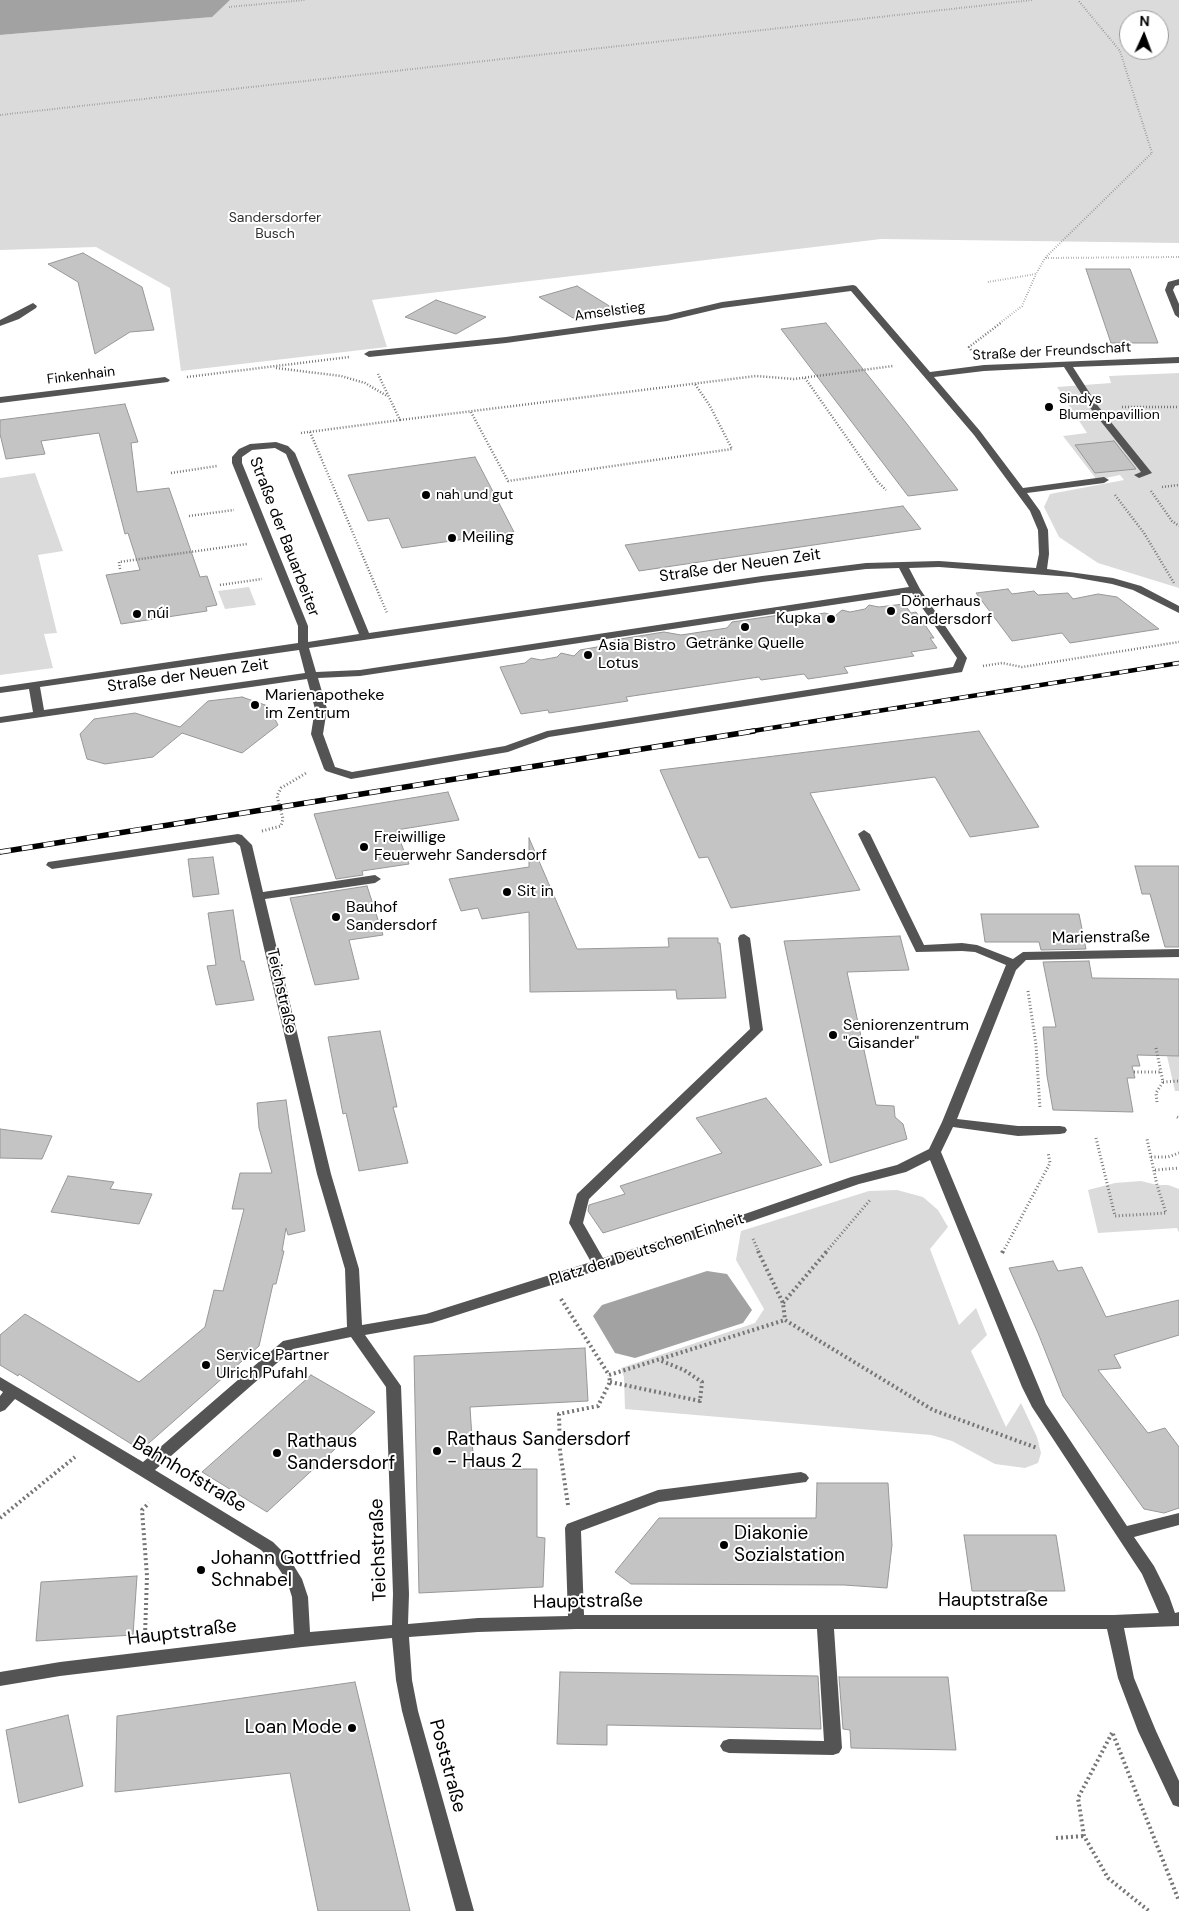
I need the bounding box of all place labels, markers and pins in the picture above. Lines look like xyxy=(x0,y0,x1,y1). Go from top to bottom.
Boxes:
place label: Sindys Blumenpavillion xyxy=(1059,391,1160,424)
marker: Sindys Blumenpavillion xyxy=(1043,401,1055,413)
place label: nah und gut xyxy=(436,487,513,503)
marker: nah und gut xyxy=(420,489,432,501)
place label: Meiling xyxy=(462,528,514,548)
marker: Meiling xyxy=(446,532,458,544)
place label: Dönerhaus Sandersdorf xyxy=(901,592,992,630)
place label: núi xyxy=(147,604,169,624)
marker: Dönerhaus Sandersdorf xyxy=(885,605,897,617)
marker: núi xyxy=(131,608,143,620)
place label: Kupka xyxy=(776,609,821,629)
marker: Kupka xyxy=(825,613,837,625)
marker: Getränke Quelle xyxy=(739,621,751,633)
place label: Getränke Quelle xyxy=(686,634,804,654)
place label: Asia Bistro Lotus xyxy=(598,636,676,674)
marker: Asia Bistro Lotus xyxy=(582,649,594,661)
place label: Marienapotheke im Zentrum xyxy=(265,686,384,724)
marker: Marienapotheke im Zentrum xyxy=(249,699,261,711)
place label: Freiwillige Feuerwehr Sandersdorf xyxy=(374,828,547,866)
marker: Freiwillige Feuerwehr Sandersdorf xyxy=(358,841,370,853)
place label: Sit in xyxy=(517,882,554,902)
marker: Sit in xyxy=(501,886,513,898)
place label: Bauhof Sandersdorf xyxy=(346,898,437,936)
marker: Bauhof Sandersdorf xyxy=(330,911,342,923)
place label: Seniorenzentrum "Gisander" xyxy=(843,1016,969,1054)
marker: Seniorenzentrum "Gisander" xyxy=(827,1029,839,1041)
place label: Service Partner Ulrich Pufahl xyxy=(216,1346,329,1384)
marker: Service Partner Ulrich Pufahl xyxy=(200,1359,212,1371)
place label: Rathaus Sandersdorf - Haus 2 xyxy=(447,1429,630,1473)
place label: Rathaus Sandersdorf xyxy=(287,1431,395,1475)
marker: Rathaus Sandersdorf - Haus 2 xyxy=(431,1445,443,1457)
marker: Rathaus Sandersdorf xyxy=(271,1447,283,1459)
place label: Diakonie Sozialstation xyxy=(734,1523,845,1567)
marker: Diakonie Sozialstation xyxy=(718,1539,730,1551)
place label: Johann Gottfried Schnabel xyxy=(211,1548,361,1592)
marker: Johann Gottfried Schnabel xyxy=(195,1564,207,1576)
place label: Loan Mode xyxy=(245,1717,342,1739)
marker: Loan Mode xyxy=(346,1722,358,1734)

